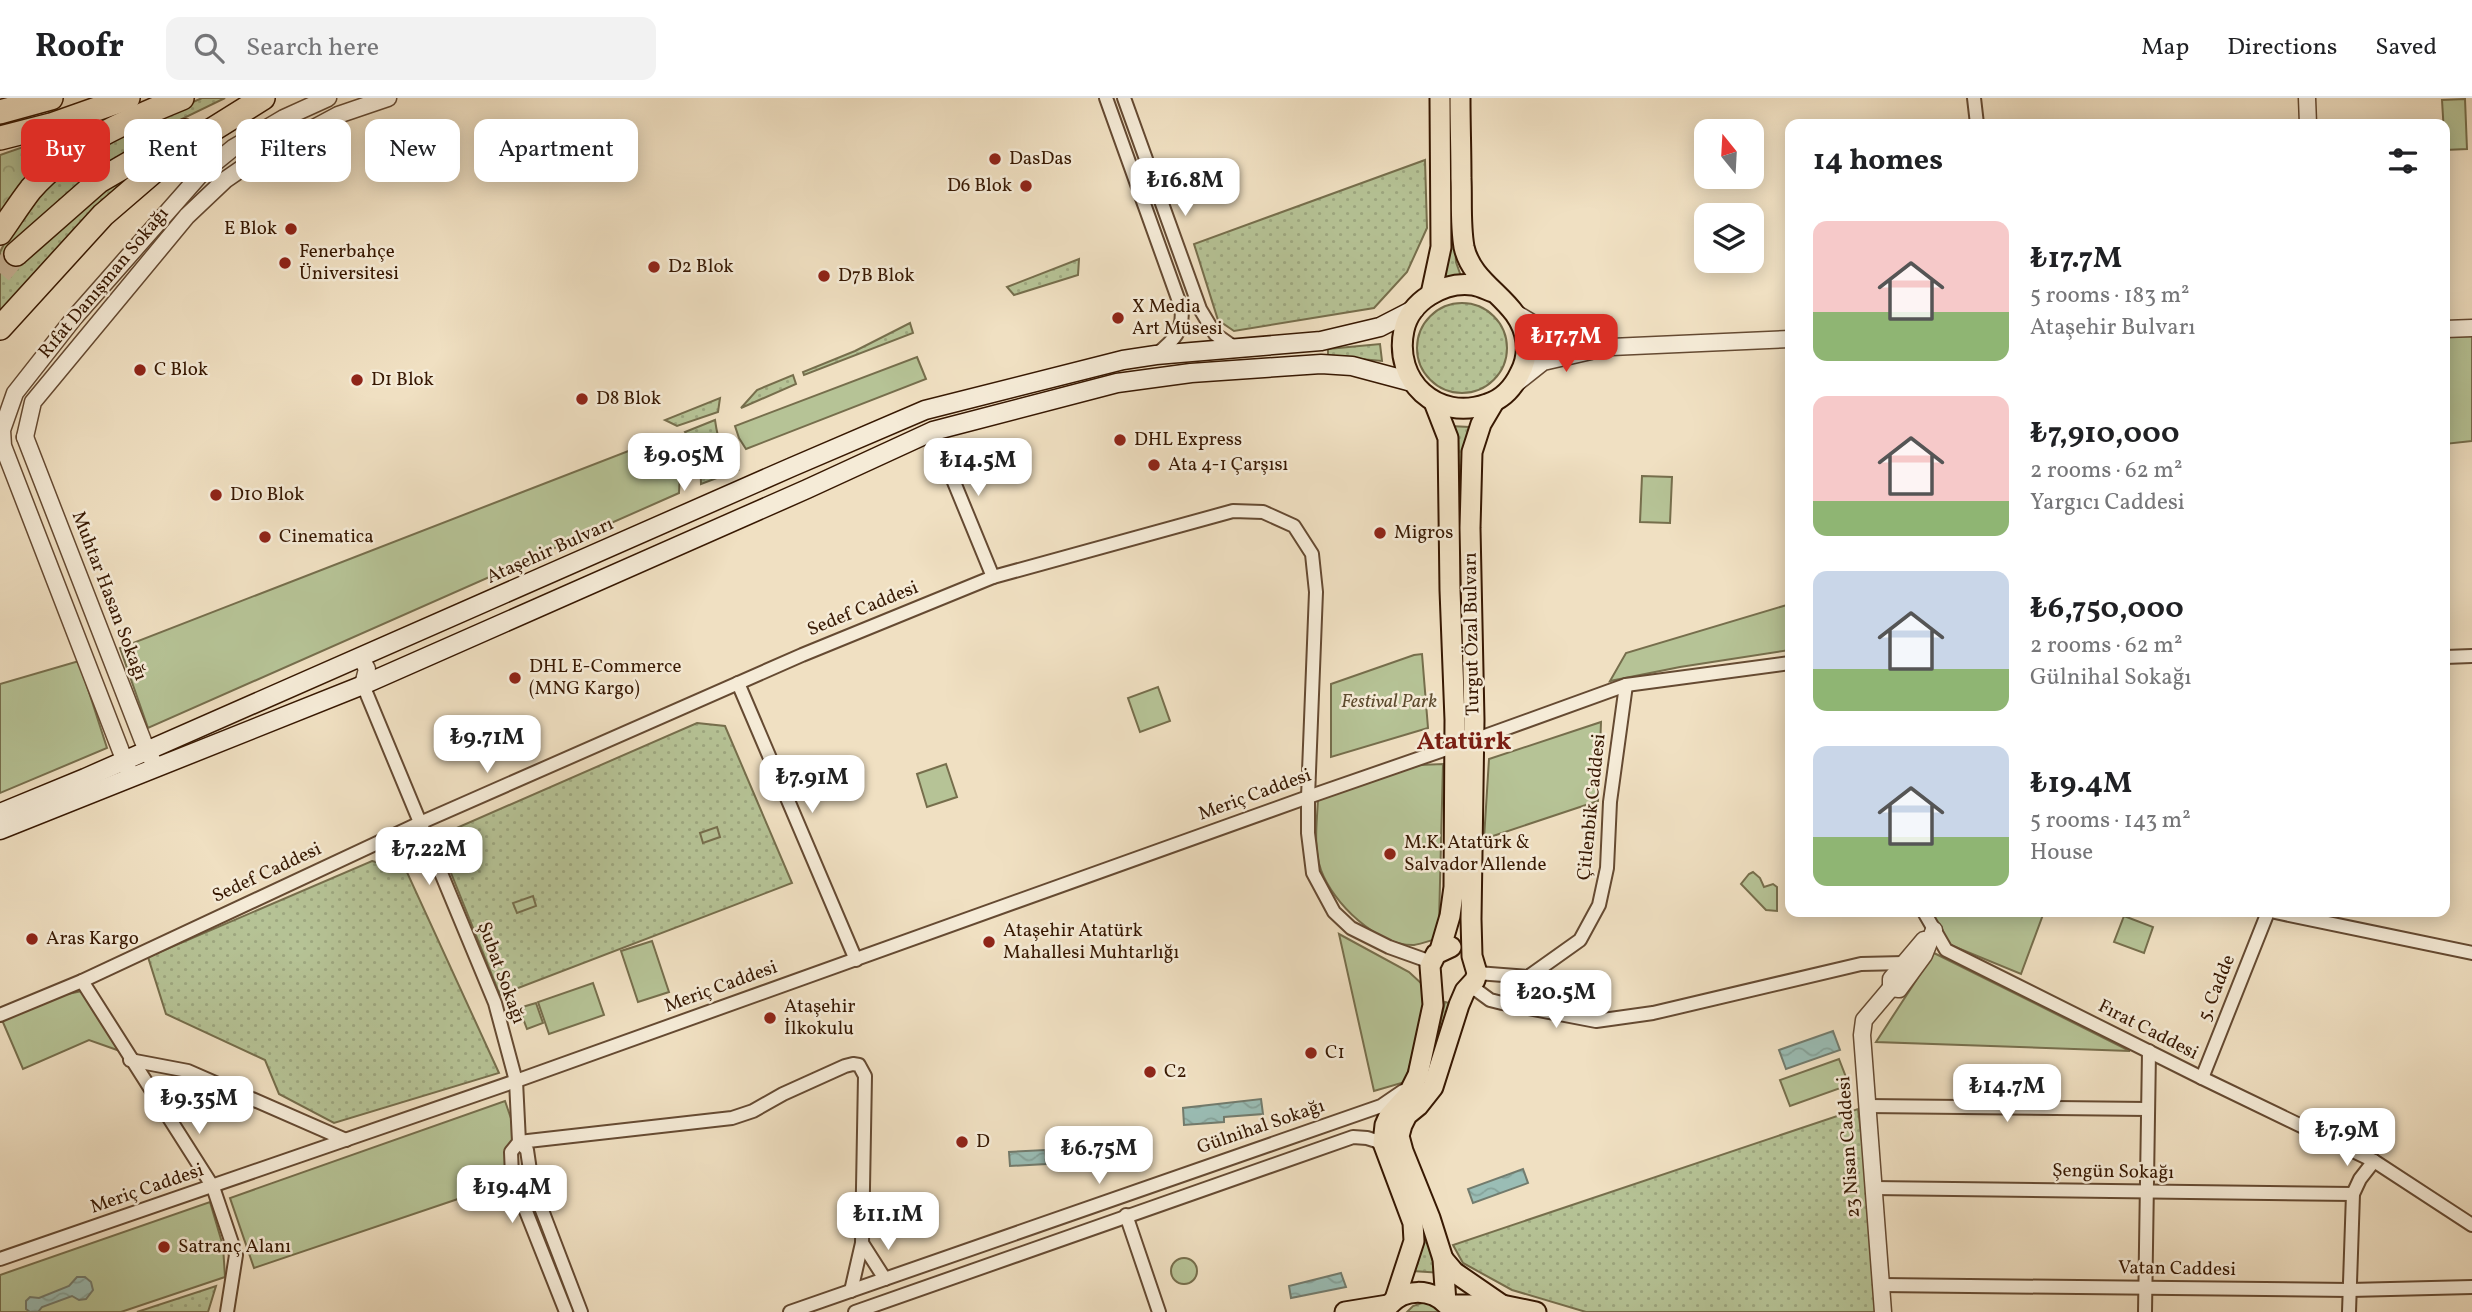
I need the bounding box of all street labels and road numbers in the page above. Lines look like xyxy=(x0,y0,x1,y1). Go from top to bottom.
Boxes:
street label: Rıfat Danışman Sokağı xyxy=(33,201,175,364)
street label: Muhtar Hasan Sokağı xyxy=(65,508,153,685)
street label: Ataşehir Bulvarı xyxy=(482,511,618,591)
street label: Turgut Özal Bulvarı xyxy=(1458,552,1486,716)
street label: Sedef Caddesi xyxy=(804,575,923,643)
street label: Çitlenbik Caddesi xyxy=(1571,732,1613,882)
street label: Meriç Caddesi xyxy=(1195,762,1315,827)
street label: Sedef Caddesi xyxy=(208,836,326,910)
street label: Şubat Sokağı xyxy=(471,918,532,1028)
street label: 5. Cadde xyxy=(2192,951,2242,1025)
street label: Meriç Caddesi xyxy=(661,954,781,1019)
street label: Fırat Caddesi xyxy=(2093,994,2203,1067)
street label: 23 Nisan Caddesi xyxy=(1831,1075,1867,1219)
street label: Gülnihal Sokağı xyxy=(1194,1093,1328,1161)
street label: Meriç Caddesi xyxy=(87,1157,207,1221)
street label: Şengün Sokağı xyxy=(2052,1158,2175,1186)
street label: Vatan Caddesi xyxy=(2118,1255,2236,1283)

